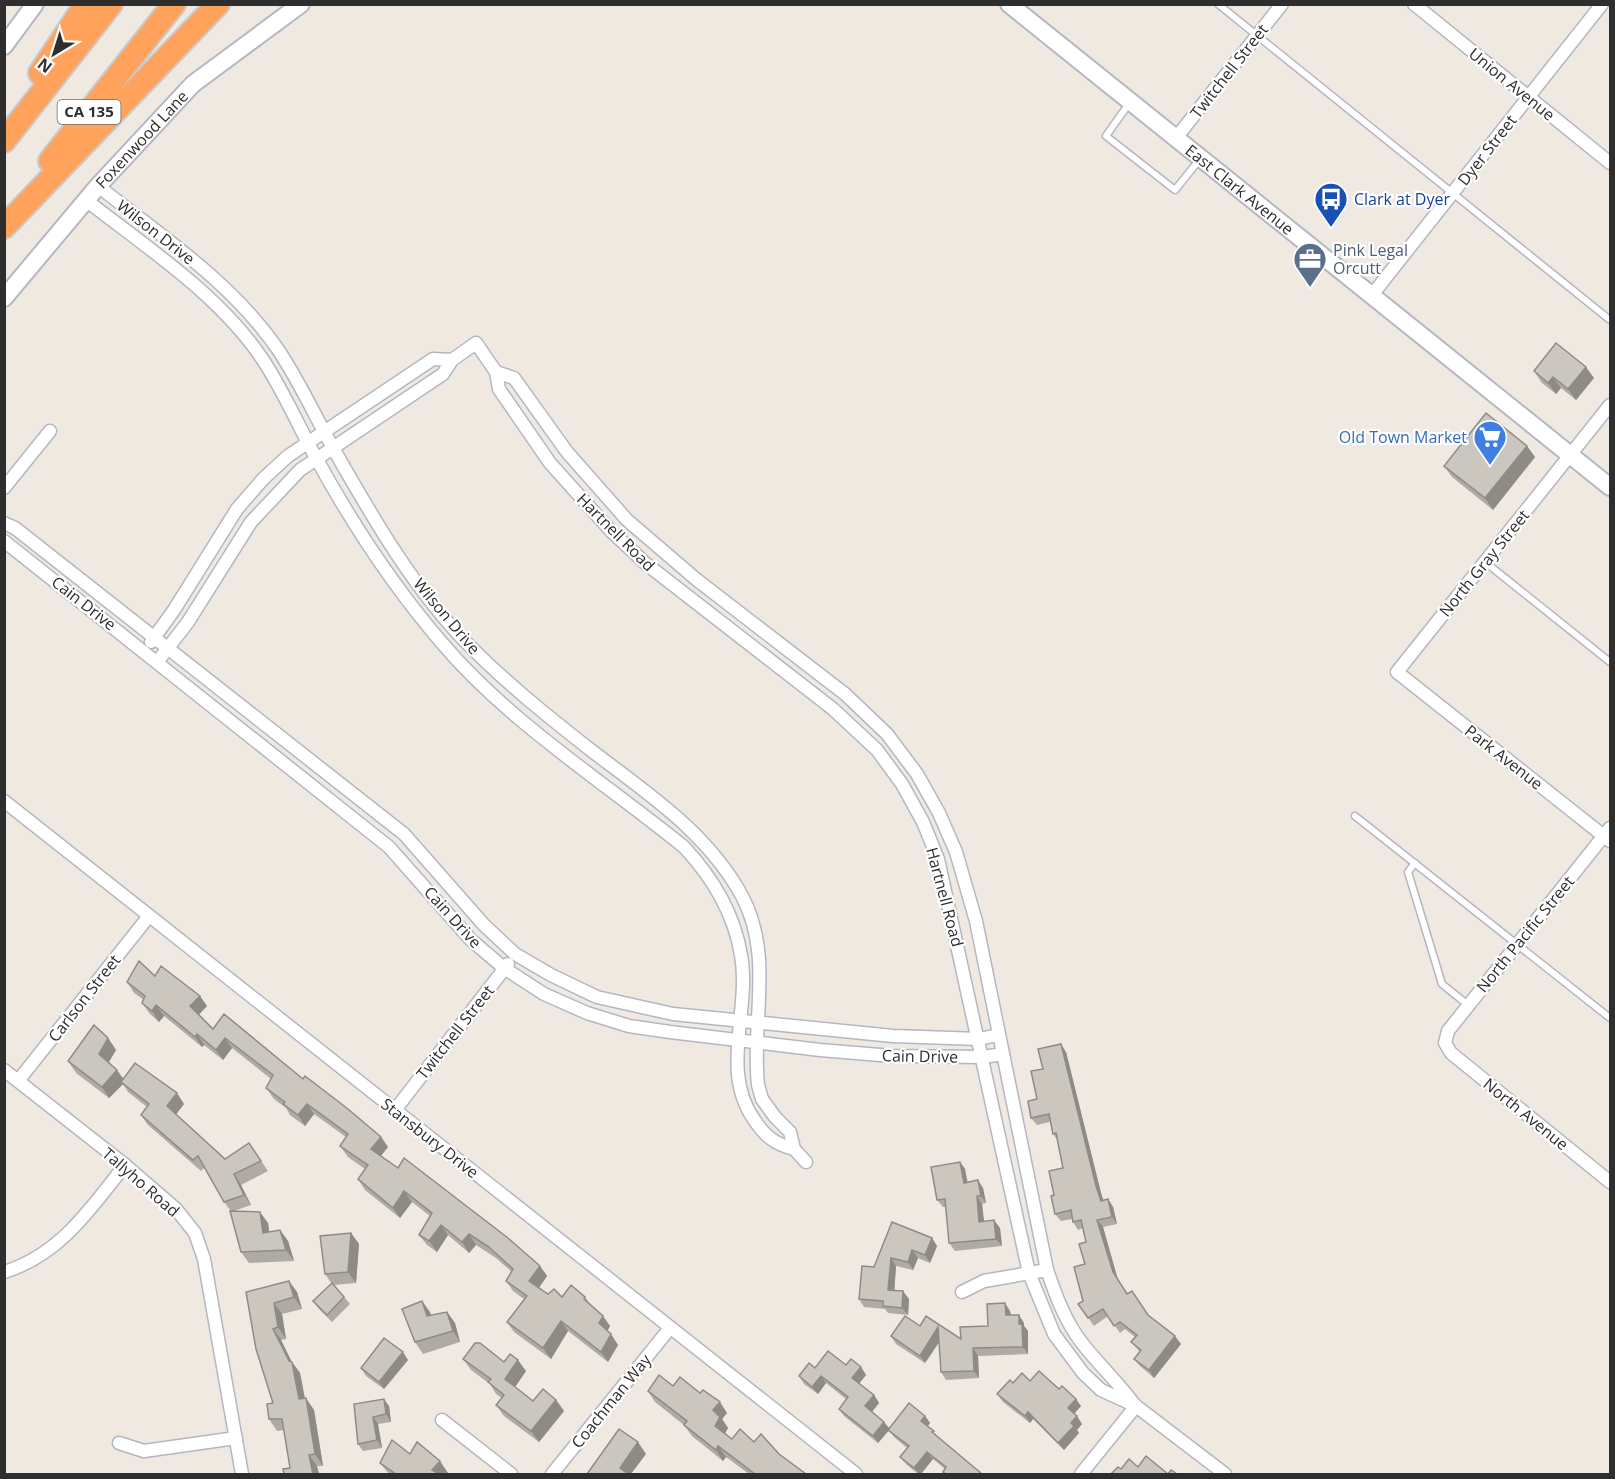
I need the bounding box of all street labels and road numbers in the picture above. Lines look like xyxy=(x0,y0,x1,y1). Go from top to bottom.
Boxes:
street label: Twitchell Street xyxy=(1185,19,1273,123)
street label: Union Avenue xyxy=(1464,42,1560,126)
street label: Foxenwood Lane xyxy=(90,85,193,193)
road number: CA 135 xyxy=(58,100,121,124)
street label: Dyer Street xyxy=(1452,110,1522,190)
street label: East Clark Avenue xyxy=(1181,139,1299,240)
street label: Wilson Drive xyxy=(112,195,200,269)
street label: Hartnell Road xyxy=(572,488,660,576)
street label: North Gray Street xyxy=(1434,505,1534,621)
street label: Cain Drive xyxy=(47,571,121,635)
street label: Wilson Drive xyxy=(409,573,485,659)
street label: Park Avenue xyxy=(1460,720,1548,794)
street label: Hartnell Road xyxy=(921,845,969,949)
street label: North Pacific Street xyxy=(1471,871,1579,997)
street label: Cain Drive xyxy=(419,881,487,953)
street label: Carlson Street xyxy=(43,949,125,1046)
street label: Twitchell Street xyxy=(411,980,499,1084)
street label: Cain Drive xyxy=(882,1044,958,1068)
street label: North Avenue xyxy=(1479,1073,1573,1155)
street label: Stansbury Drive xyxy=(377,1093,483,1183)
street label: Tallyho Road xyxy=(98,1142,184,1222)
street label: Coachman Way xyxy=(566,1348,656,1453)

